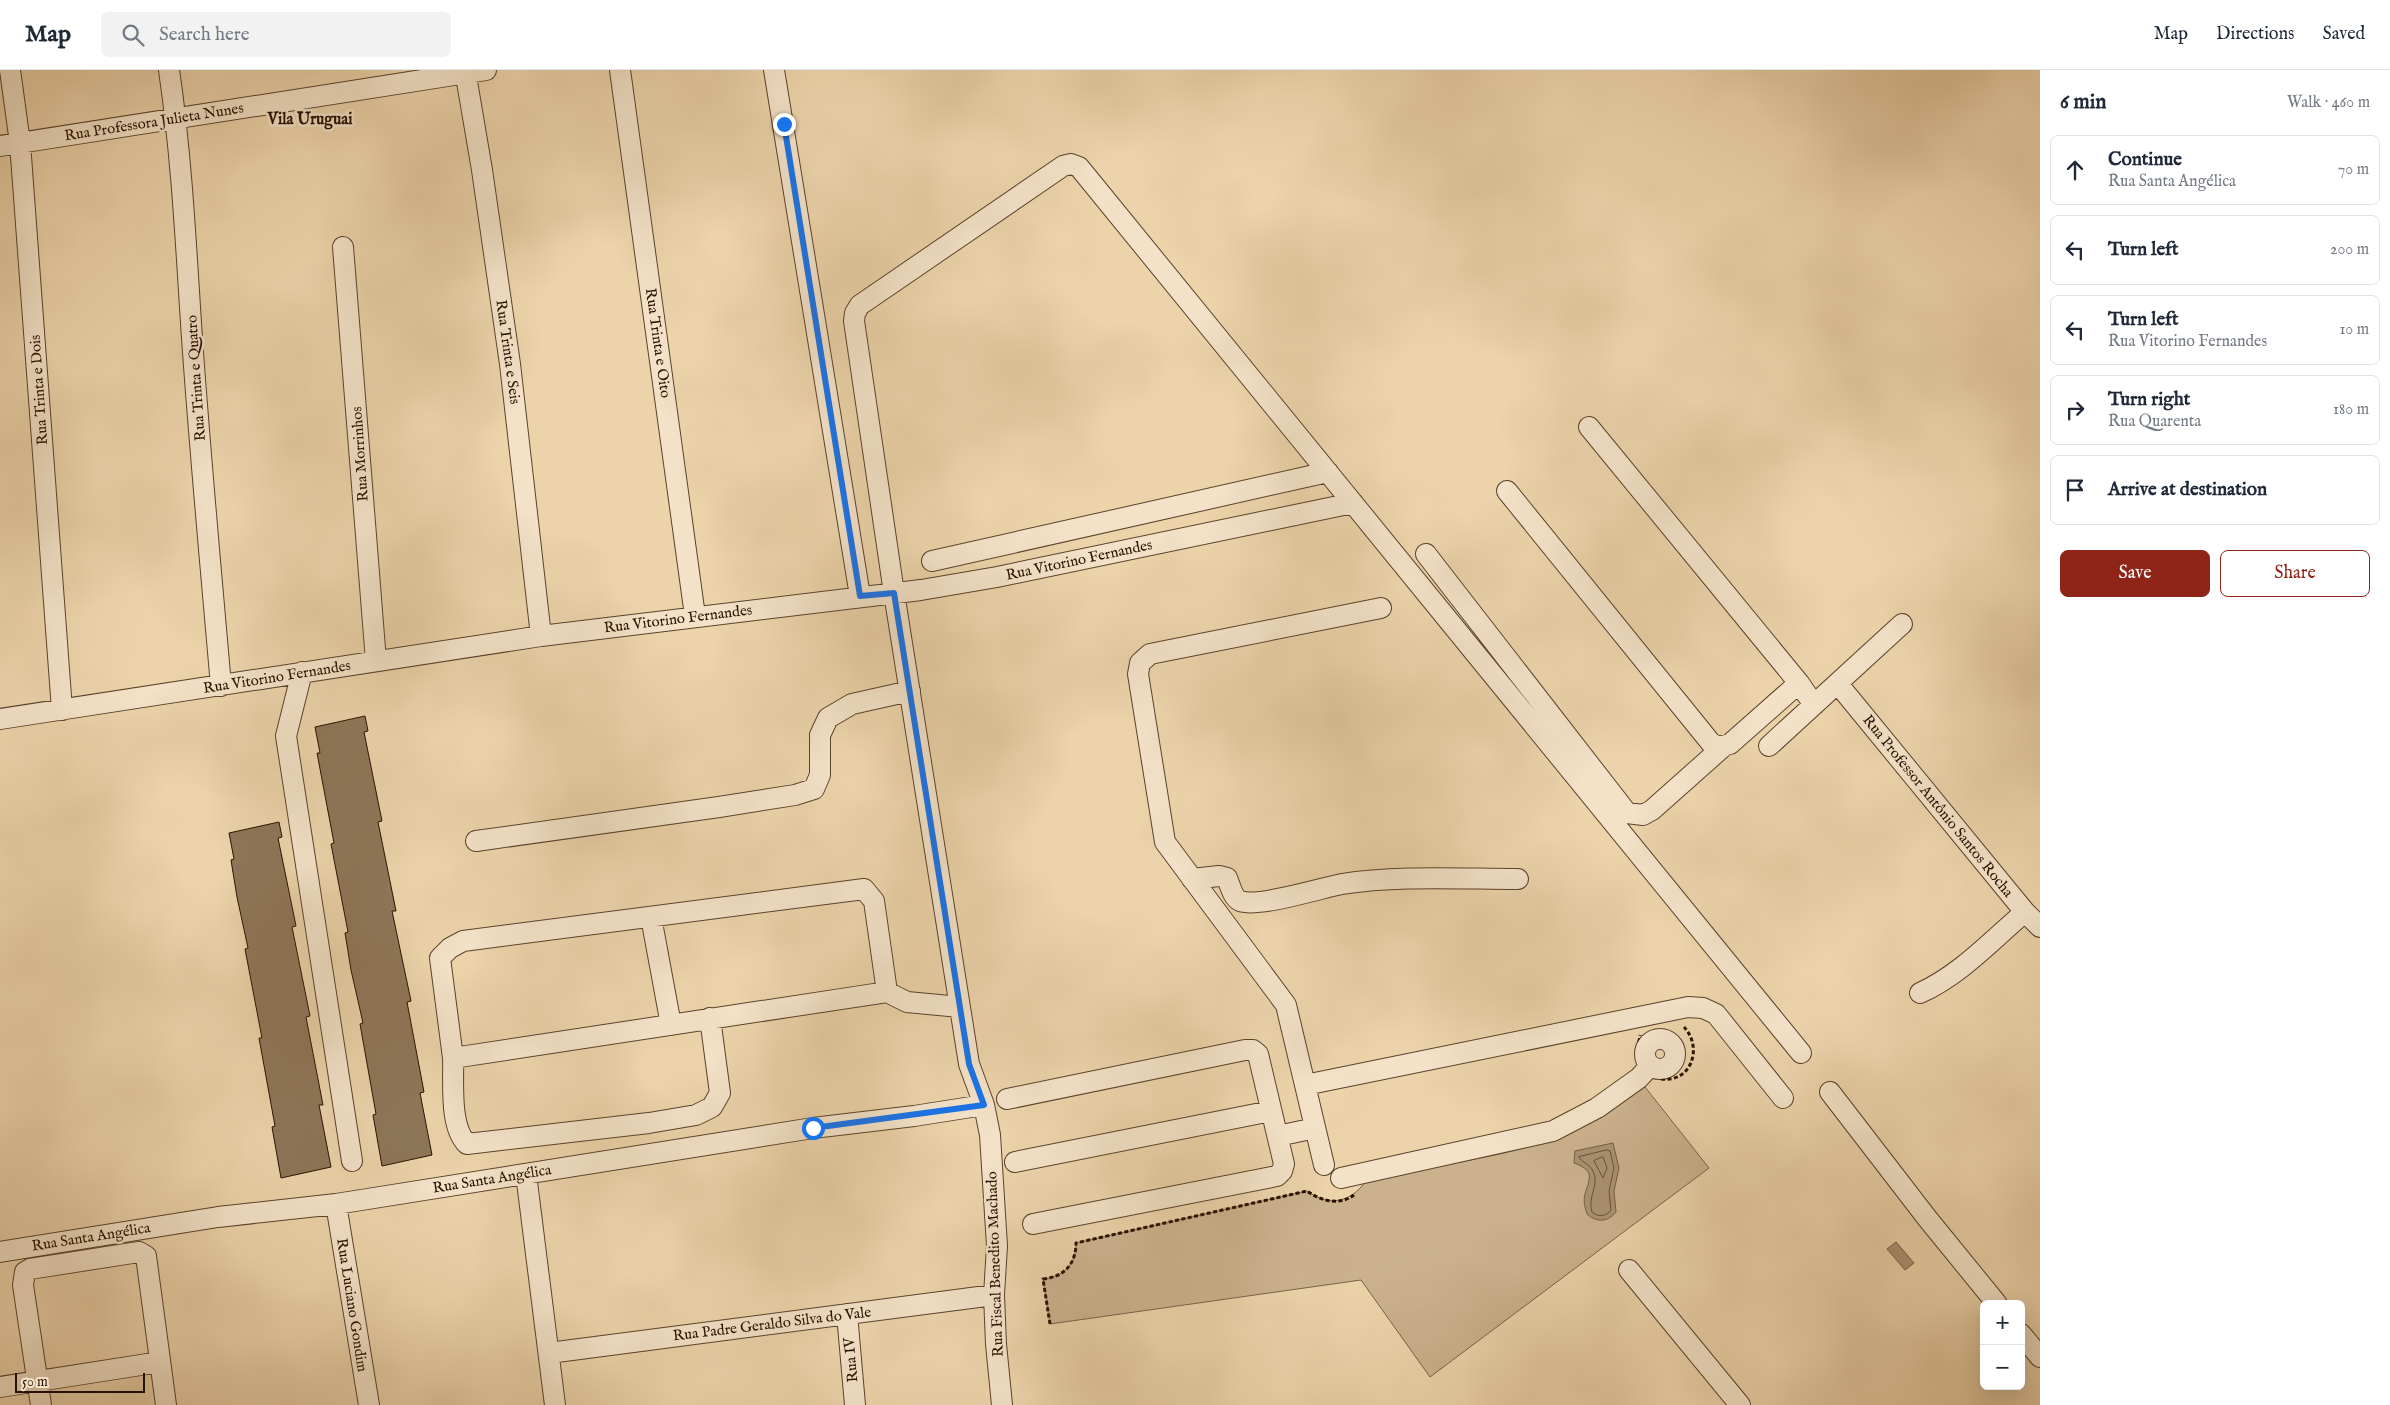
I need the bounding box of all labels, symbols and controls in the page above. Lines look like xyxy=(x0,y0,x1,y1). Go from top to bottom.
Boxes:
search box xyxy=(101,12,451,57)
text: Map xyxy=(25,19,71,50)
icon: search xyxy=(119,21,147,49)
text: Search here xyxy=(159,23,250,47)
text: Map xyxy=(2154,23,2188,46)
text: Directions xyxy=(2216,23,2294,46)
text: Saved xyxy=(2322,23,2365,46)
text: 6 min xyxy=(2060,89,2106,116)
text: Walk · 460 m xyxy=(2287,93,2370,113)
street label: Rua Professora Julieta Nunes xyxy=(63,98,245,146)
district label: Vila Uruguai xyxy=(266,110,353,130)
route end xyxy=(773,113,796,136)
text: Continue xyxy=(2108,148,2182,172)
icon: ahead xyxy=(2061,156,2089,184)
text: 70 m xyxy=(2338,160,2369,180)
text: Rua Santa Angélica xyxy=(2108,172,2236,192)
icon: left xyxy=(2061,236,2089,264)
text: Turn left xyxy=(2108,238,2179,262)
text: 200 m xyxy=(2330,240,2369,260)
street label: Rua Trinta e Oito xyxy=(641,287,675,399)
street label: Rua Trinta e Seis xyxy=(491,299,525,405)
text: Turn left xyxy=(2108,308,2179,332)
street label: Rua Trinta e Quatro xyxy=(182,314,210,442)
icon: left xyxy=(2061,316,2089,344)
text: 10 m xyxy=(2339,320,2369,340)
text: Rua Vitorino Fernandes xyxy=(2108,332,2267,352)
street label: Rua Trinta e Dois xyxy=(26,334,52,446)
text: Turn right xyxy=(2108,388,2190,412)
icon: right xyxy=(2061,396,2089,424)
text: 180 m xyxy=(2333,400,2369,420)
street label: Rua Morrinhos xyxy=(347,406,373,502)
text: Rua Quarenta xyxy=(2108,412,2201,432)
icon: arrive xyxy=(2061,476,2089,504)
text: Arrive at destination xyxy=(2108,478,2267,502)
street label: Rua Vitorino Fernandes xyxy=(1004,535,1154,585)
button: Save xyxy=(2060,550,2210,597)
button: Share xyxy=(2220,550,2370,597)
street label: Rua Vitorino Fernandes xyxy=(603,600,753,638)
street label: Rua Vitorino Fernandes xyxy=(202,656,352,698)
street label: Rua Professor Antônio Santos Rocha xyxy=(1858,711,2018,902)
route start xyxy=(802,1117,825,1140)
street label: Rua Santa Angélica xyxy=(431,1160,553,1198)
street label: Rua Fiscal Benedito Machado xyxy=(982,1171,1008,1357)
street label: Rua Santa Angélica xyxy=(30,1218,152,1256)
street label: Rua Luciano Gondim xyxy=(332,1237,372,1374)
map controls xyxy=(1980,1300,2025,1390)
button: + xyxy=(1980,1300,2025,1345)
street label: Rua Padre Geraldo Silva do Vale xyxy=(672,1302,872,1346)
street label: Rua IV xyxy=(839,1336,862,1383)
button: − xyxy=(1980,1345,2025,1390)
scale bar xyxy=(15,1370,145,1393)
text: 50 m xyxy=(22,1373,48,1391)

